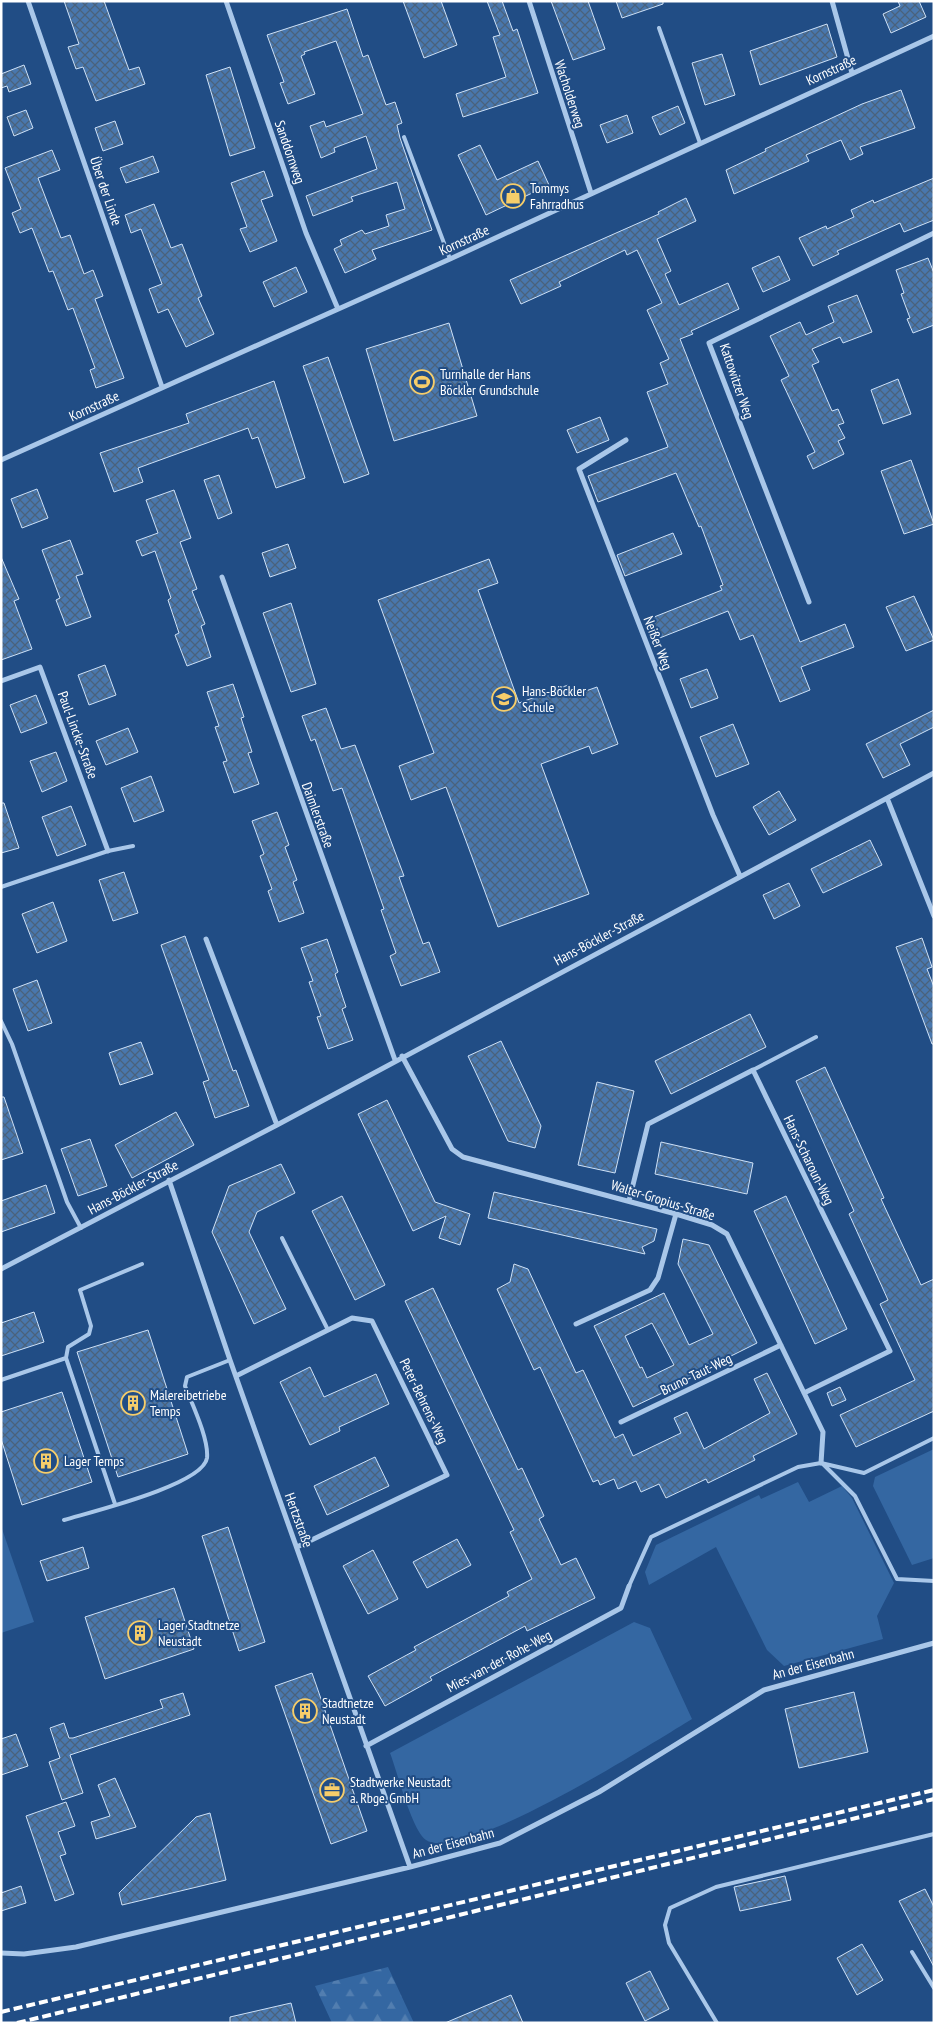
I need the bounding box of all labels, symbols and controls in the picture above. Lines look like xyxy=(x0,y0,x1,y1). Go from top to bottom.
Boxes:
street label: Kornstraße xyxy=(803,51,859,89)
street label: Wacholderweg xyxy=(551,58,589,130)
street label: Sanddornweg xyxy=(271,118,309,186)
street label: Über der Linde xyxy=(86,154,126,228)
place label: Tommys Fahrradhus xyxy=(530,179,584,213)
shop icon: Tommys Fahrradhus xyxy=(500,183,526,209)
street label: Kornstraße xyxy=(436,221,492,259)
street label: Kattowitzer Weg xyxy=(716,341,758,421)
place label: Turnhalle der Hans Böckler Grundschule xyxy=(440,365,539,399)
sports icon: Turnhalle der Hans Böckler Grundschule xyxy=(409,369,435,395)
street label: Kornstraße xyxy=(66,387,122,425)
street label: Neißer Weg xyxy=(640,614,676,672)
place label: Hans-Böckler Schule xyxy=(522,682,586,716)
school or university icon: Hans-Böckler Schule xyxy=(491,686,517,712)
street label: Paul-Lincke-Straße xyxy=(54,689,102,781)
street label: Daimlerstraße xyxy=(298,780,338,851)
street label: Hans-Böckler-Straße xyxy=(551,906,648,969)
street label: Hans-Scharoun-Weg xyxy=(780,1112,838,1208)
street label: Hans-Böckler-Straße xyxy=(85,1155,182,1218)
street label: Walter-Gropius-Straße xyxy=(609,1176,717,1224)
street label: Bruno-Taut-Weg xyxy=(657,1349,735,1399)
street label: Peter-Behrens-Weg xyxy=(396,1355,452,1447)
place label: Malereibetriebe Temps xyxy=(150,1386,227,1420)
building icon: Malereibetriebe Temps xyxy=(120,1390,146,1416)
building icon: Lager Temps xyxy=(33,1448,59,1474)
place label: Lager Temps xyxy=(64,1452,124,1470)
street label: Hertzstraße xyxy=(281,1490,317,1550)
place label: Lager Stadtnetze Neustadt xyxy=(158,1616,240,1650)
building icon: Lager Stadtnetze Neustadt xyxy=(127,1620,153,1646)
street label: Mies-van-der-Rohe-Weg xyxy=(443,1626,555,1696)
street label: An der Eisenbahn xyxy=(770,1644,856,1684)
place label: Stadtnetze Neustadt xyxy=(322,1694,374,1728)
building icon: Stadtnetze Neustadt xyxy=(292,1698,318,1724)
place label: Stadtwerke Neustadt a. Rbge. GmbH xyxy=(350,1773,451,1807)
office icon: Stadtwerke Neustadt a. Rbge. GmbH xyxy=(319,1777,345,1803)
street label: An der Eisenbahn xyxy=(410,1823,496,1863)

